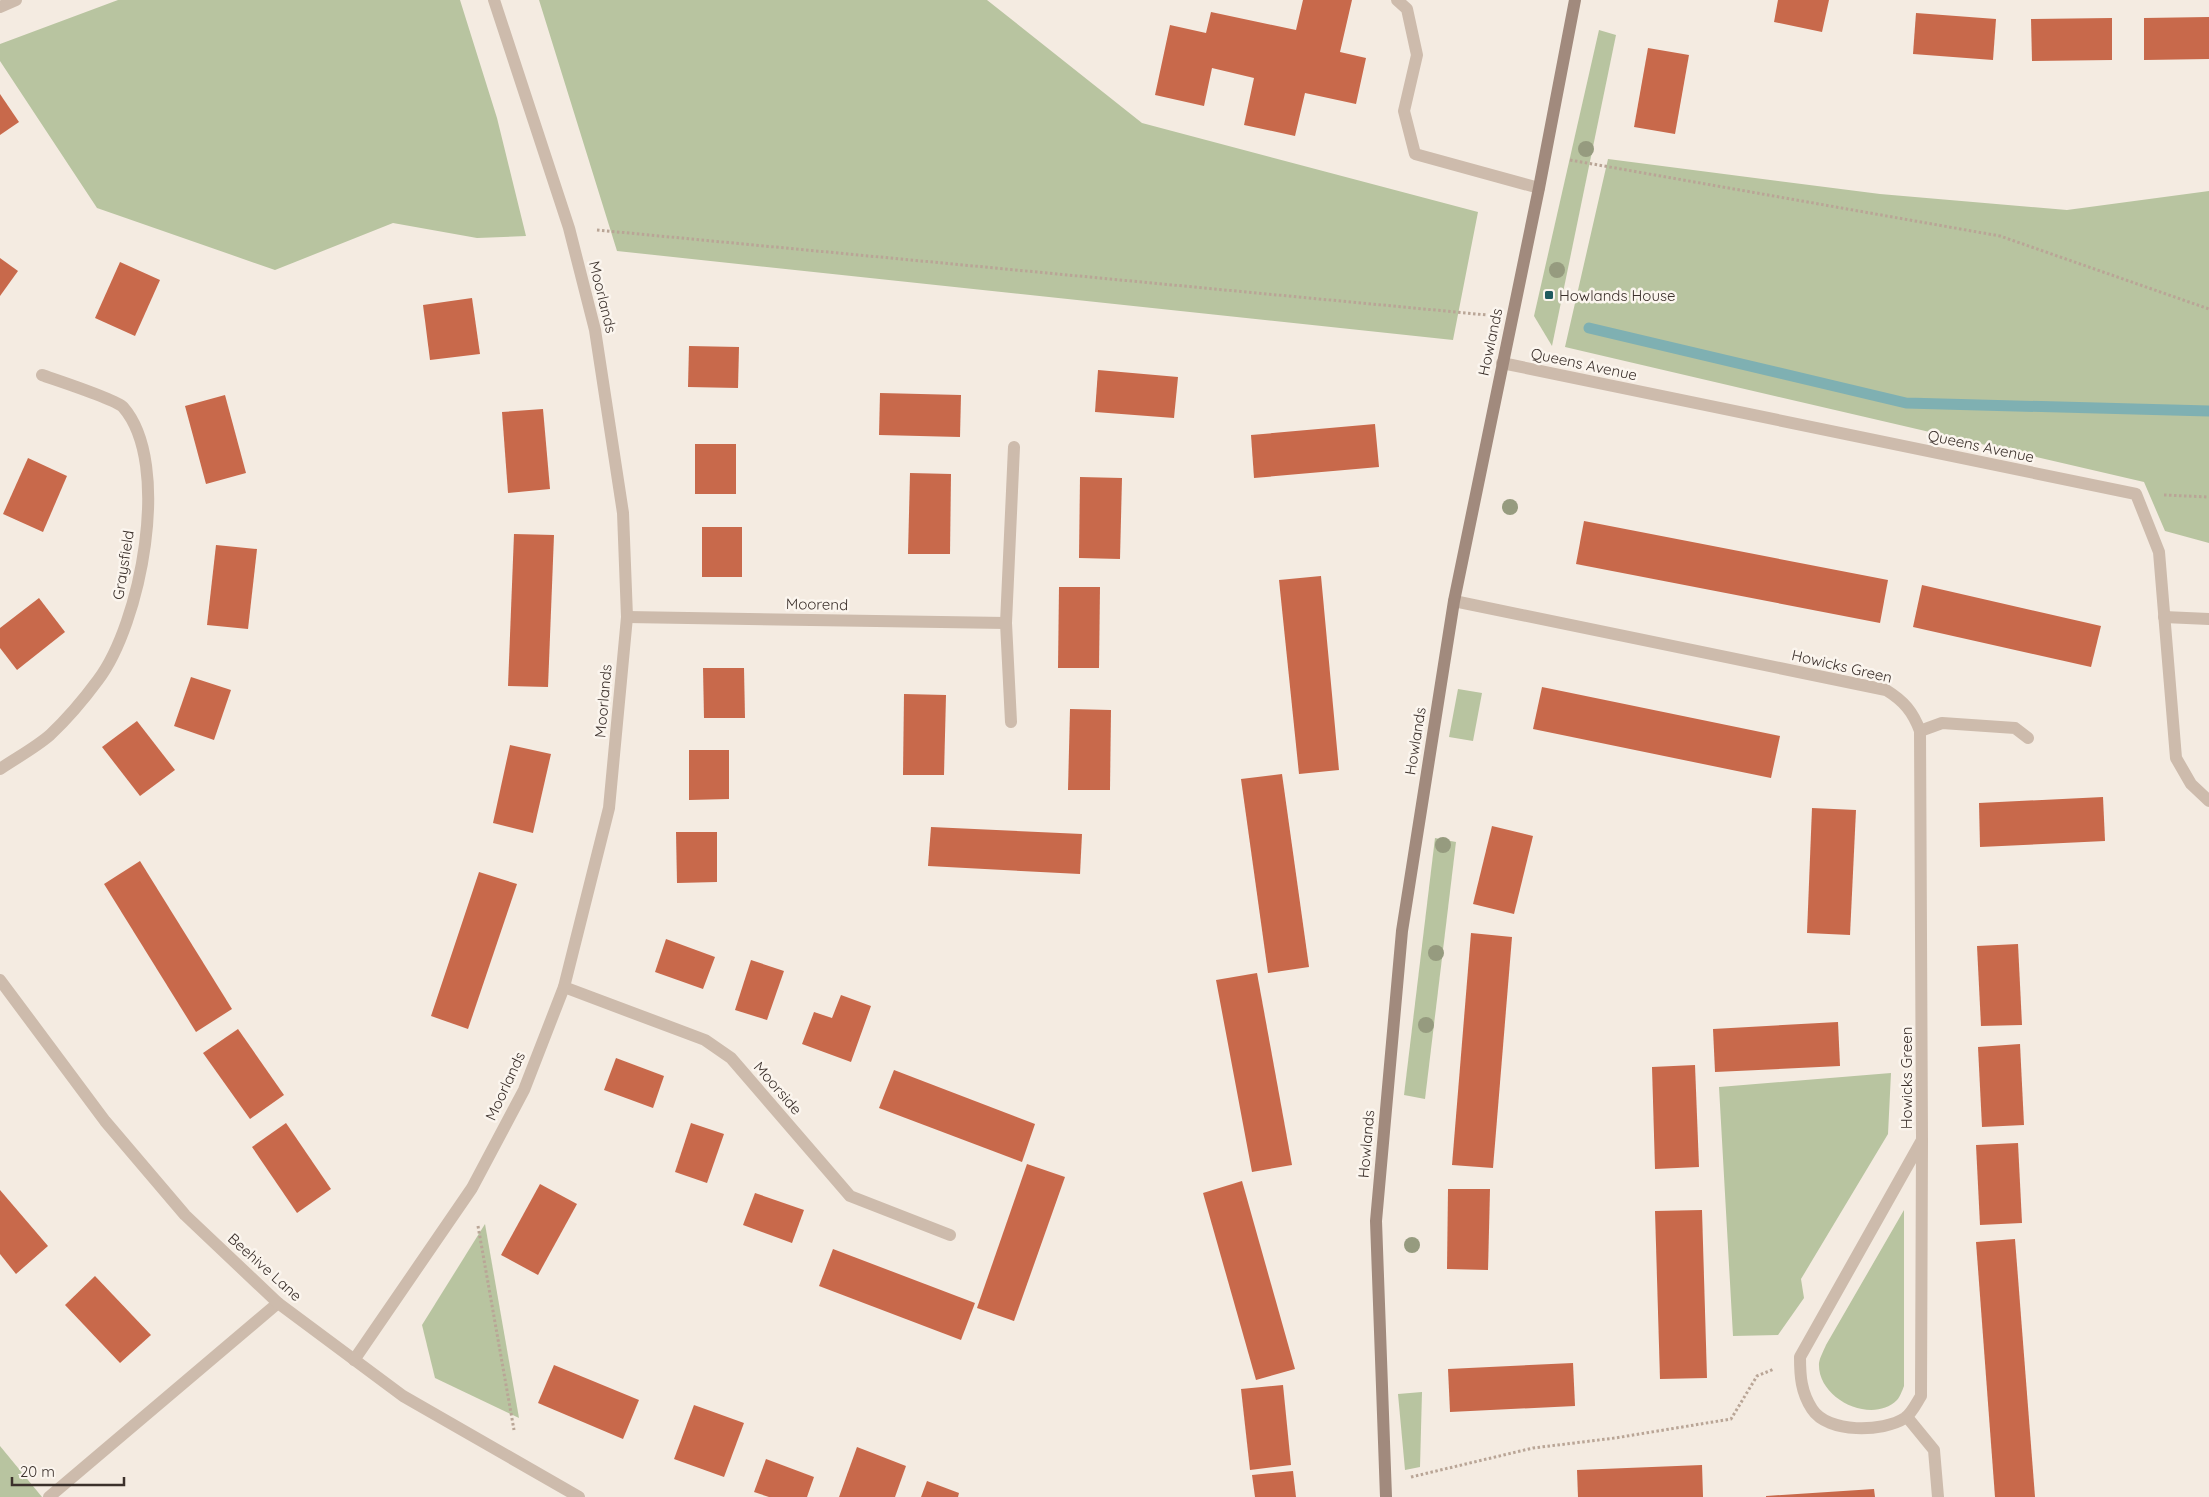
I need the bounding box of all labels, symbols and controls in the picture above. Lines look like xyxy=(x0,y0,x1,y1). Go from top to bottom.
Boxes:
street label: Moorlands xyxy=(585,259,621,335)
place label: Howlands House xyxy=(1559,286,1675,305)
marker: Howlands House xyxy=(1543,289,1555,301)
street label: Howlands xyxy=(1474,307,1506,377)
street label: Queens Avenue xyxy=(1529,343,1639,385)
street label: Queens Avenue xyxy=(1926,425,2036,467)
street label: Graysfield xyxy=(108,529,138,601)
street label: Moorend xyxy=(786,594,848,614)
street label: Howicks Green xyxy=(1790,645,1894,687)
street label: Moorlands xyxy=(590,663,616,739)
street label: Howlands xyxy=(1400,706,1430,776)
street label: Howicks Green xyxy=(1897,1027,1916,1129)
street label: Moorlands xyxy=(481,1049,529,1123)
street label: Moorside xyxy=(750,1058,806,1118)
street label: Howlands xyxy=(1354,1109,1378,1179)
street label: Beehive Lane xyxy=(224,1229,306,1305)
scale bar xyxy=(12,1454,125,1486)
text: 20 m xyxy=(20,1462,55,1481)

